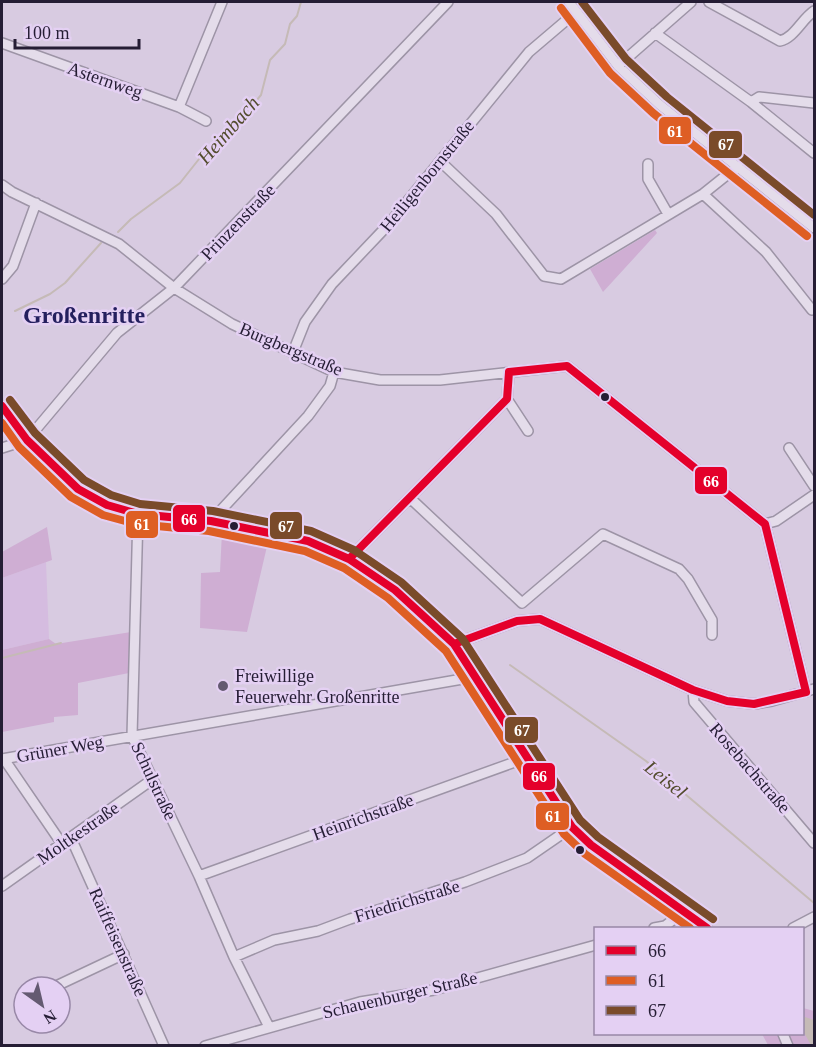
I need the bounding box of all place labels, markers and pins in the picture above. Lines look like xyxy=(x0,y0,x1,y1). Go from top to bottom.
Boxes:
unlabelled marker xyxy=(599,391,611,403)
unlabelled marker xyxy=(228,520,240,532)
place label: Freiwillige Feuerwehr Großenritte xyxy=(235,666,399,707)
marker: Freiwillige Feuerwehr Großenritte xyxy=(216,679,230,693)
unlabelled marker xyxy=(574,844,586,856)

